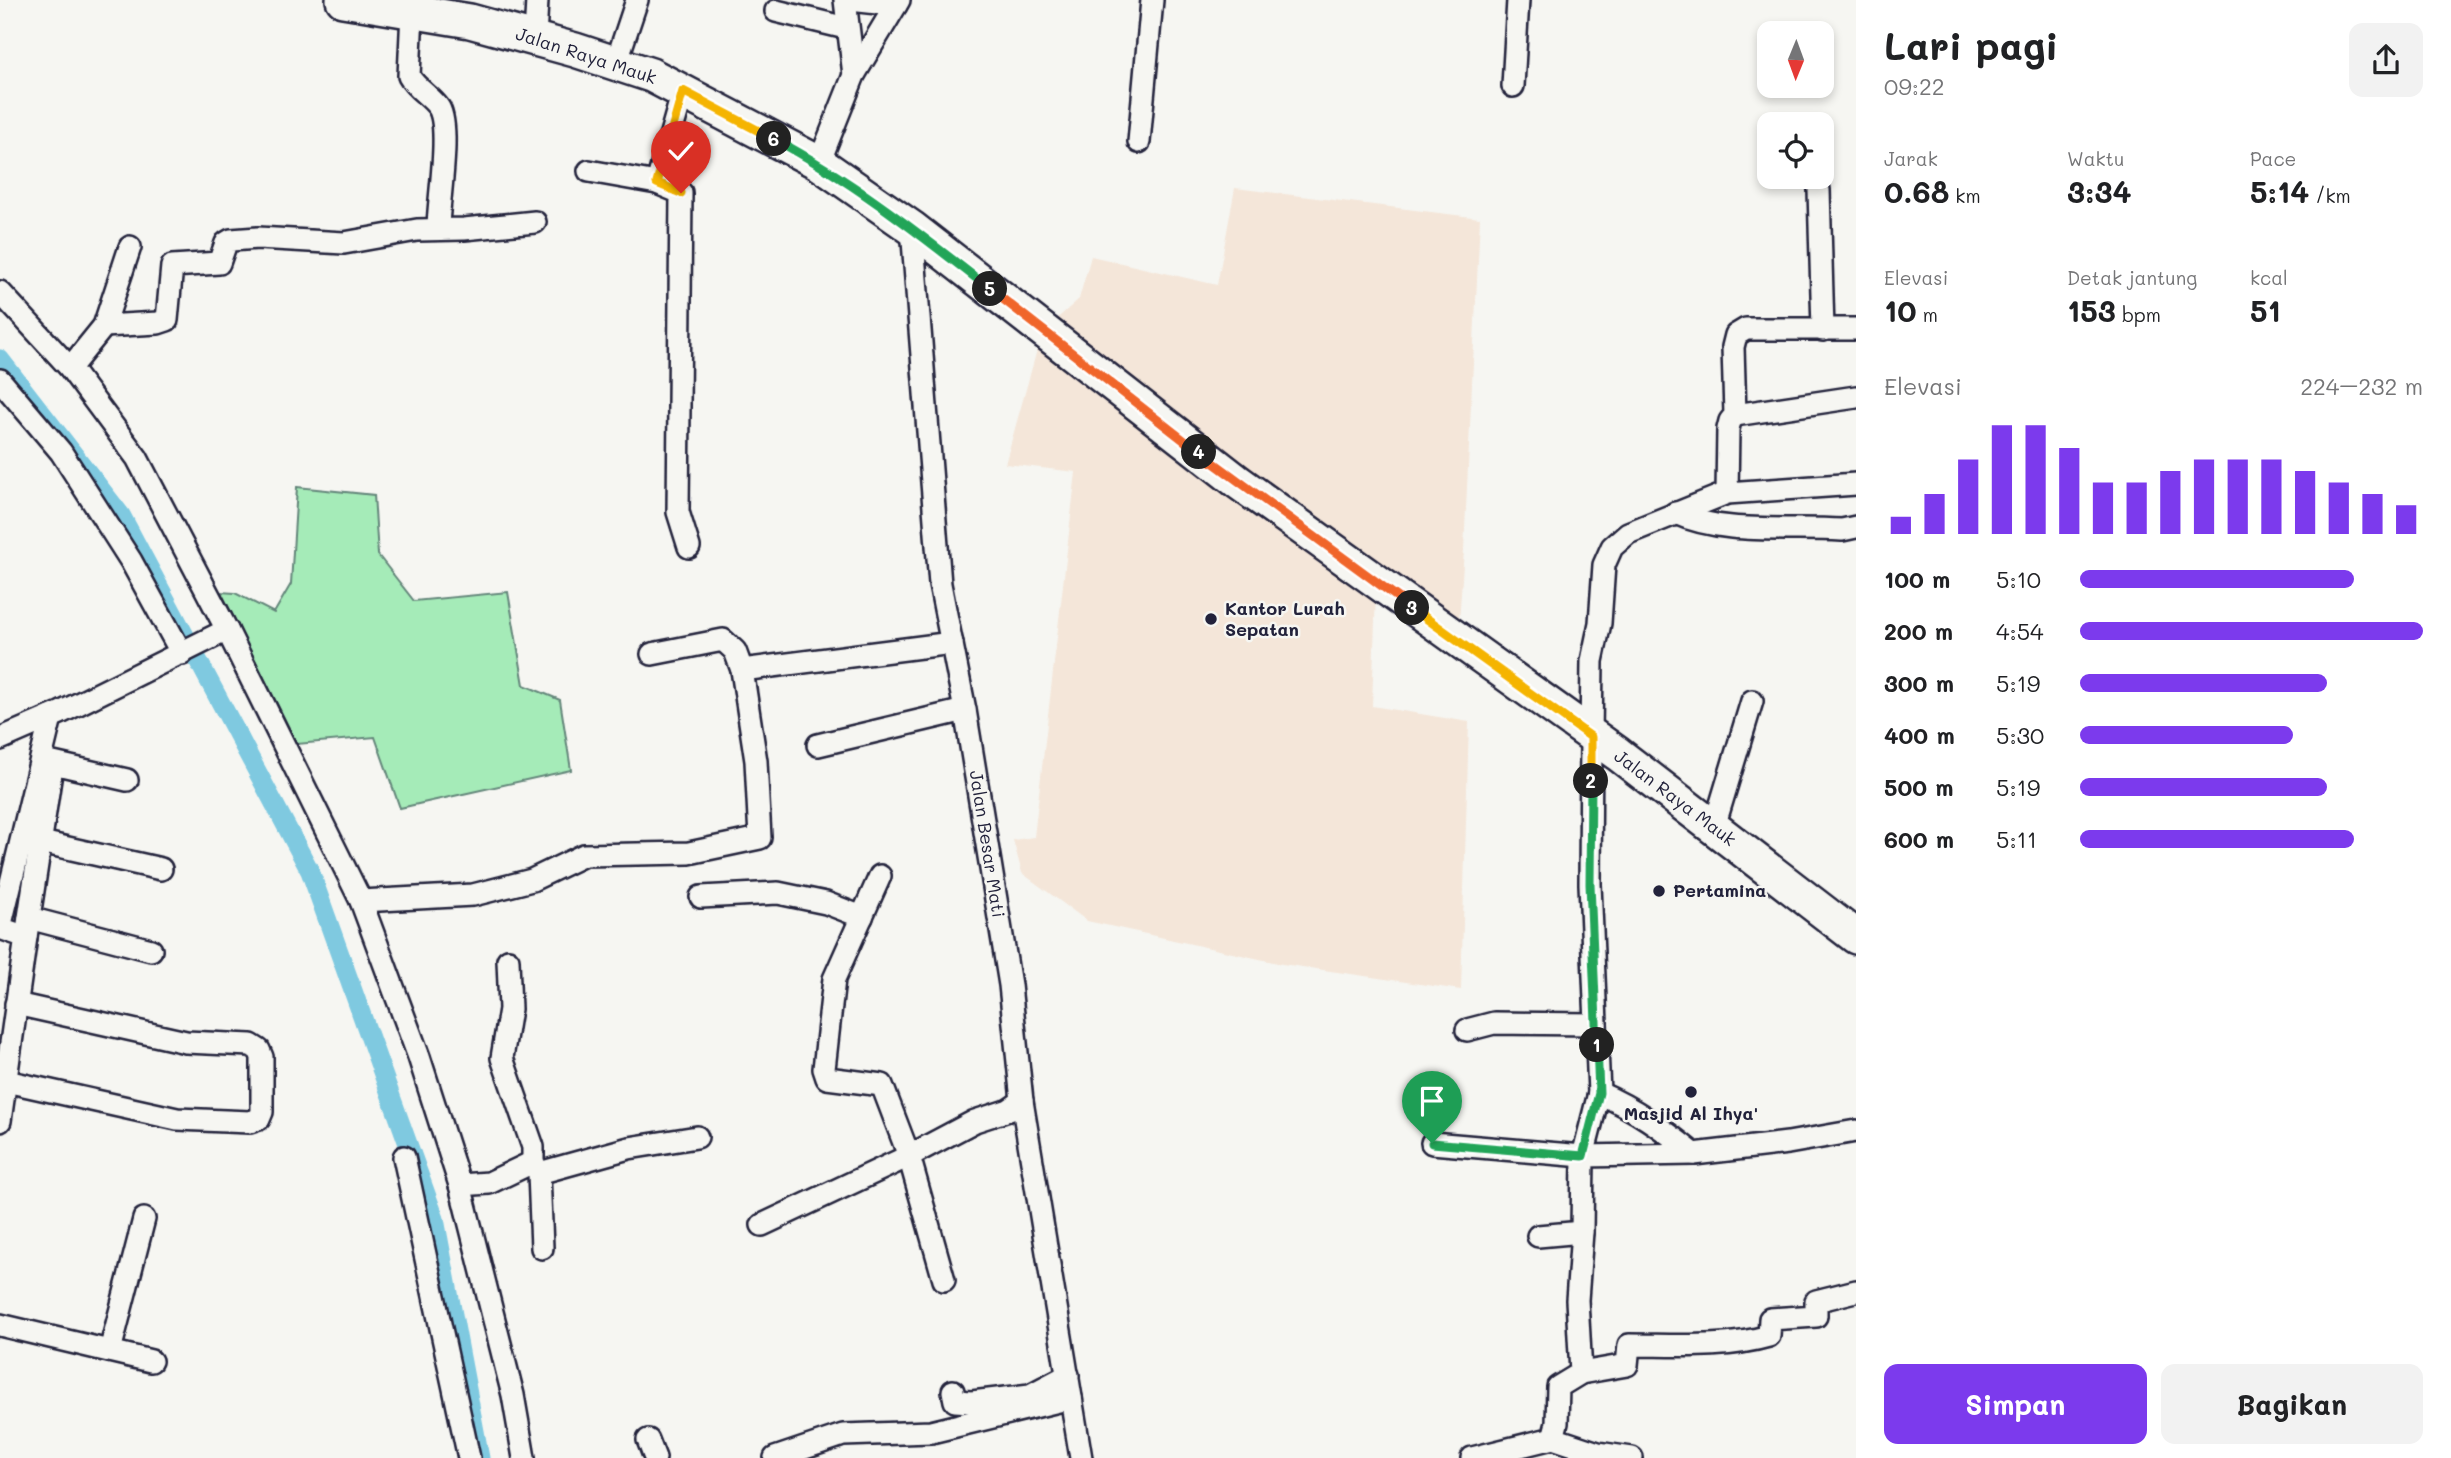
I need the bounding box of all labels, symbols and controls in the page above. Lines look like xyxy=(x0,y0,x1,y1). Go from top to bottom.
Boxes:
text: Lari pagi xyxy=(1884,20,2058,70)
street label: Jalan Raya Mauk xyxy=(513,21,660,89)
north arrow xyxy=(1757,21,1834,98)
map controls xyxy=(1757,21,1834,189)
button: share xyxy=(2349,23,2423,97)
text: 09:22 xyxy=(1884,71,1945,101)
button: locate xyxy=(1757,112,1834,189)
pin xyxy=(651,121,711,193)
pin: 6 xyxy=(756,122,792,156)
text: 6 xyxy=(768,126,779,151)
icon: check xyxy=(662,132,700,170)
text: Jarak xyxy=(1884,146,1938,171)
text: Waktu xyxy=(2067,146,2124,171)
text: Pace xyxy=(2250,146,2296,171)
text: 0.68 xyxy=(1884,171,1949,211)
text: 3:34 xyxy=(2067,171,2132,211)
text: 5:14 xyxy=(2250,171,2309,211)
text: km xyxy=(1949,183,1981,208)
text: /km xyxy=(2309,183,2351,208)
text: Elevasi xyxy=(1884,265,1948,290)
text: Detak jantung xyxy=(2067,265,2197,290)
text: kcal xyxy=(2250,265,2288,290)
pin: 5 xyxy=(972,272,1007,306)
text: 5 xyxy=(984,276,995,301)
text: 10 xyxy=(1884,290,1917,330)
text: 153 xyxy=(2067,290,2116,330)
text: 51 xyxy=(2250,290,2281,330)
text: m xyxy=(1917,302,1938,327)
text: bpm xyxy=(2116,302,2161,327)
text: Elevasi xyxy=(1884,371,1962,401)
text: 224–232 m xyxy=(2300,371,2423,401)
pin: 4 xyxy=(1182,434,1216,470)
text: 4 xyxy=(1192,439,1205,464)
text: 100 m xyxy=(1884,564,1950,594)
text: 5:10 xyxy=(1996,564,2041,594)
pin: 3 xyxy=(1394,590,1430,626)
text: 3 xyxy=(1406,595,1417,620)
place label: Kantor Lurah Sepatan xyxy=(1225,596,1345,641)
marker: Kantor Lurah Sepatan xyxy=(1203,611,1219,627)
text: 200 m xyxy=(1884,616,1953,646)
text: 4:54 xyxy=(1996,616,2044,646)
text: 300 m xyxy=(1884,668,1954,698)
text: 5:19 xyxy=(1996,668,2040,698)
text: 400 m xyxy=(1884,720,1955,750)
text: 5:30 xyxy=(1996,720,2044,750)
street label: Jalan Raya Mauk xyxy=(1610,743,1741,851)
pin: 2 xyxy=(1574,764,1608,798)
text: 2 xyxy=(1585,768,1596,793)
street label: Jalan Besar Mati xyxy=(965,769,1011,919)
text: 500 m xyxy=(1884,772,1954,802)
text: 5:19 xyxy=(1996,772,2040,802)
text: 600 m xyxy=(1884,824,1954,854)
text: 5:11 xyxy=(1996,824,2037,854)
place label: Pertamina xyxy=(1673,878,1766,902)
marker: Pertamina xyxy=(1651,883,1667,899)
pin: 1 xyxy=(1580,1028,1614,1062)
text: 1 xyxy=(1592,1032,1601,1057)
pin xyxy=(1402,1071,1462,1143)
icon: arrive xyxy=(1413,1082,1451,1120)
marker: Masjid Al Ihya' xyxy=(1683,1084,1699,1100)
place label: Masjid Al Ihya' xyxy=(1624,1101,1758,1125)
button: Simpan xyxy=(1884,1364,2147,1444)
button: Bagikan xyxy=(2161,1364,2423,1444)

